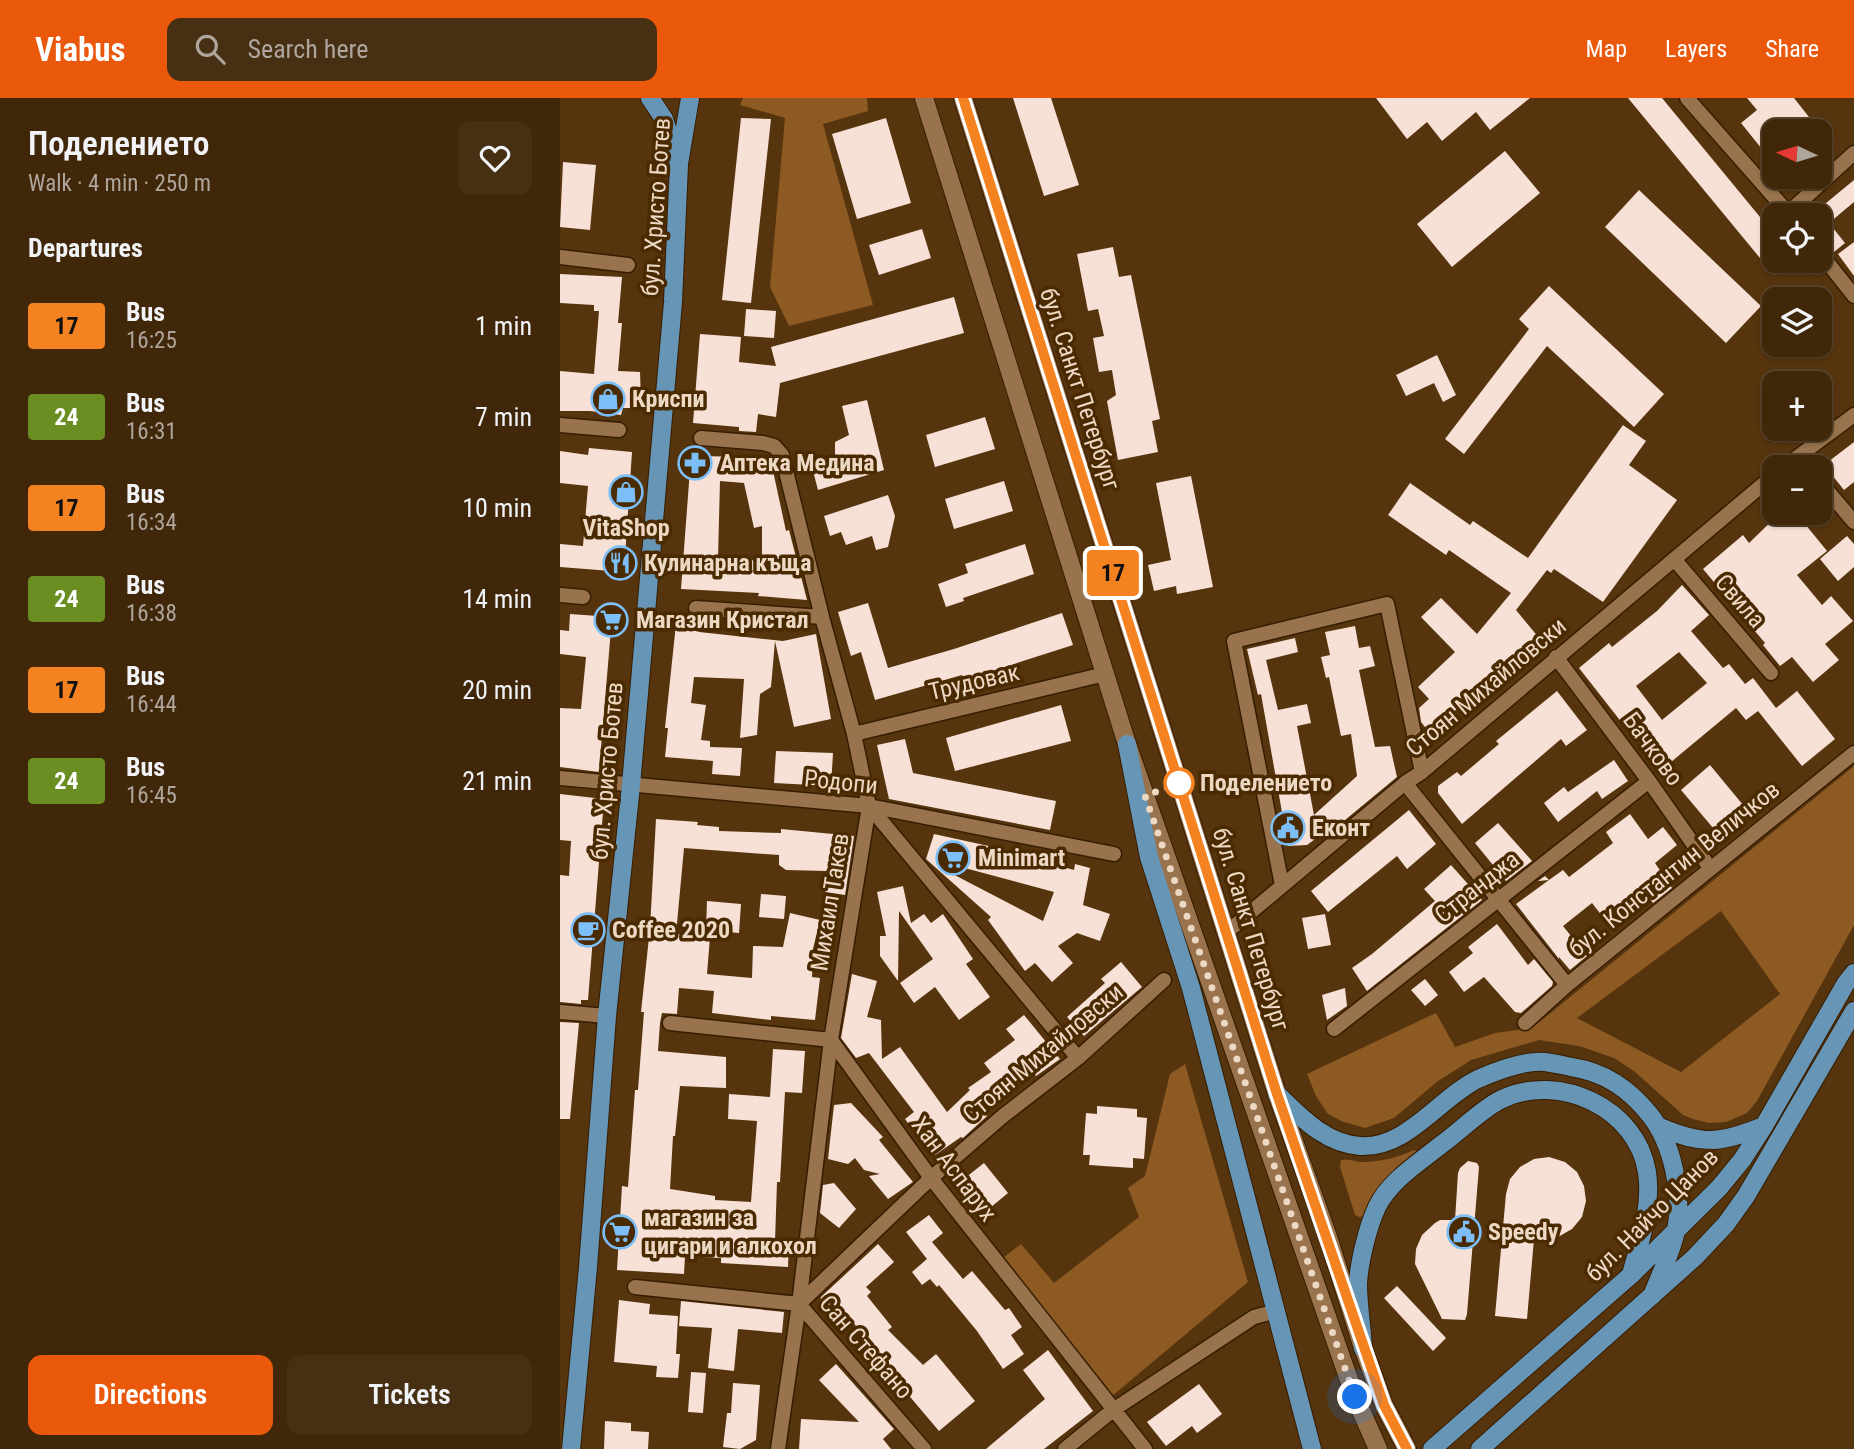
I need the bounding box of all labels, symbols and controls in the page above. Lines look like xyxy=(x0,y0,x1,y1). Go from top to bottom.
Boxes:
search box xyxy=(167,18,657,81)
text: Viabus xyxy=(35,30,125,69)
icon: search xyxy=(191,30,229,68)
text: Search here xyxy=(247,34,368,64)
text: Map xyxy=(1586,35,1627,63)
text: Layers xyxy=(1665,35,1727,63)
text: Share xyxy=(1765,35,1819,63)
street label: бул. Христо Ботев xyxy=(636,117,676,297)
north arrow xyxy=(1762,119,1832,189)
map controls xyxy=(1762,119,1832,525)
button: heart xyxy=(458,121,532,195)
text: Поделението xyxy=(28,124,209,163)
text: Walk · 4 min · 250 m xyxy=(28,170,211,197)
button: locate xyxy=(1762,203,1832,273)
text: Departures xyxy=(28,233,143,263)
street label: бул. Санкт Петербург xyxy=(1034,285,1126,494)
button: layers xyxy=(1762,287,1832,357)
text: Bus xyxy=(126,297,165,327)
text: 1 min xyxy=(475,311,532,341)
text: 17 xyxy=(54,312,79,340)
text: 16:25 xyxy=(126,327,177,354)
button: + xyxy=(1762,371,1832,441)
shop icon: Криспи xyxy=(589,380,627,418)
place label: Криспи xyxy=(632,385,704,413)
text: Bus xyxy=(126,388,165,418)
text: 7 min xyxy=(475,402,532,432)
text: 24 xyxy=(54,403,79,431)
text: 16:31 xyxy=(126,418,177,445)
pharmacy icon: Аптека Медина xyxy=(676,444,714,482)
place label: Аптека Медина xyxy=(720,449,875,477)
button: − xyxy=(1762,455,1832,525)
shop icon: VitaShop xyxy=(607,473,645,511)
text: Bus xyxy=(126,479,165,509)
text: 10 min xyxy=(462,493,532,523)
text: 17 xyxy=(54,494,79,522)
text: 16:34 xyxy=(126,509,177,536)
place label: VitaShop xyxy=(582,514,670,542)
restaurant icon: Кулинарна къща xyxy=(601,544,639,582)
place label: Кулинарна къща xyxy=(644,549,812,577)
line badge: 17 xyxy=(1082,550,1144,596)
text: 17 xyxy=(1101,559,1125,587)
street label: Свила xyxy=(1709,569,1771,633)
text: Bus xyxy=(126,570,165,600)
text: 14 min xyxy=(462,584,532,614)
text: 24 xyxy=(54,585,79,613)
text: 16:38 xyxy=(126,600,177,627)
supermarket icon: Магазин Кристал xyxy=(592,601,630,639)
place label: Магазин Кристал xyxy=(636,606,809,634)
street label: Стоян Михайловски xyxy=(1400,612,1572,762)
street label: Трудовак xyxy=(926,658,1023,706)
text: Bus xyxy=(126,661,165,691)
text: 20 min xyxy=(462,675,532,705)
text: 17 xyxy=(54,676,79,704)
street label: бул. Христо Ботев xyxy=(585,681,629,861)
text: 16:44 xyxy=(126,691,177,718)
street label: Бачково xyxy=(1617,707,1689,791)
text: Bus xyxy=(126,752,165,782)
street label: Родопи xyxy=(803,764,879,800)
text: 21 min xyxy=(462,766,532,796)
text: 24 xyxy=(54,767,79,795)
marker: Поделението xyxy=(1164,768,1194,798)
place label: Поделението xyxy=(1200,769,1332,797)
street label: бул. Константин Величков xyxy=(1563,775,1785,963)
text: 16:45 xyxy=(126,782,177,809)
public building icon: Еконт xyxy=(1269,809,1307,847)
place label: Еконт xyxy=(1312,814,1370,842)
street label: бул. Санкт Петербург xyxy=(1207,824,1295,1034)
street label: Михаил Такев xyxy=(805,831,855,973)
supermarket icon: Minimart xyxy=(934,839,972,877)
place label: Minimart xyxy=(978,844,1065,872)
street label: Странджа xyxy=(1429,845,1525,929)
cafe icon: Coffee 2020 xyxy=(569,911,607,949)
place label: Coffee 2020 xyxy=(612,916,730,944)
street label: Стоян Михайловски xyxy=(957,978,1129,1128)
street label: Хан Аспарух xyxy=(906,1111,1002,1227)
street label: бул. Найчо Цанов xyxy=(1580,1143,1724,1287)
place label: магазин за цигари и алкохол xyxy=(644,1204,817,1260)
supermarket icon: магазин за цигари и алкохол xyxy=(601,1213,639,1251)
public building icon: Speedy xyxy=(1445,1213,1483,1251)
place label: Speedy xyxy=(1488,1218,1559,1246)
street label: Сан Стефано xyxy=(814,1290,918,1404)
button: Directions xyxy=(28,1355,273,1435)
button: Tickets xyxy=(287,1355,532,1435)
your location xyxy=(1337,1379,1372,1414)

